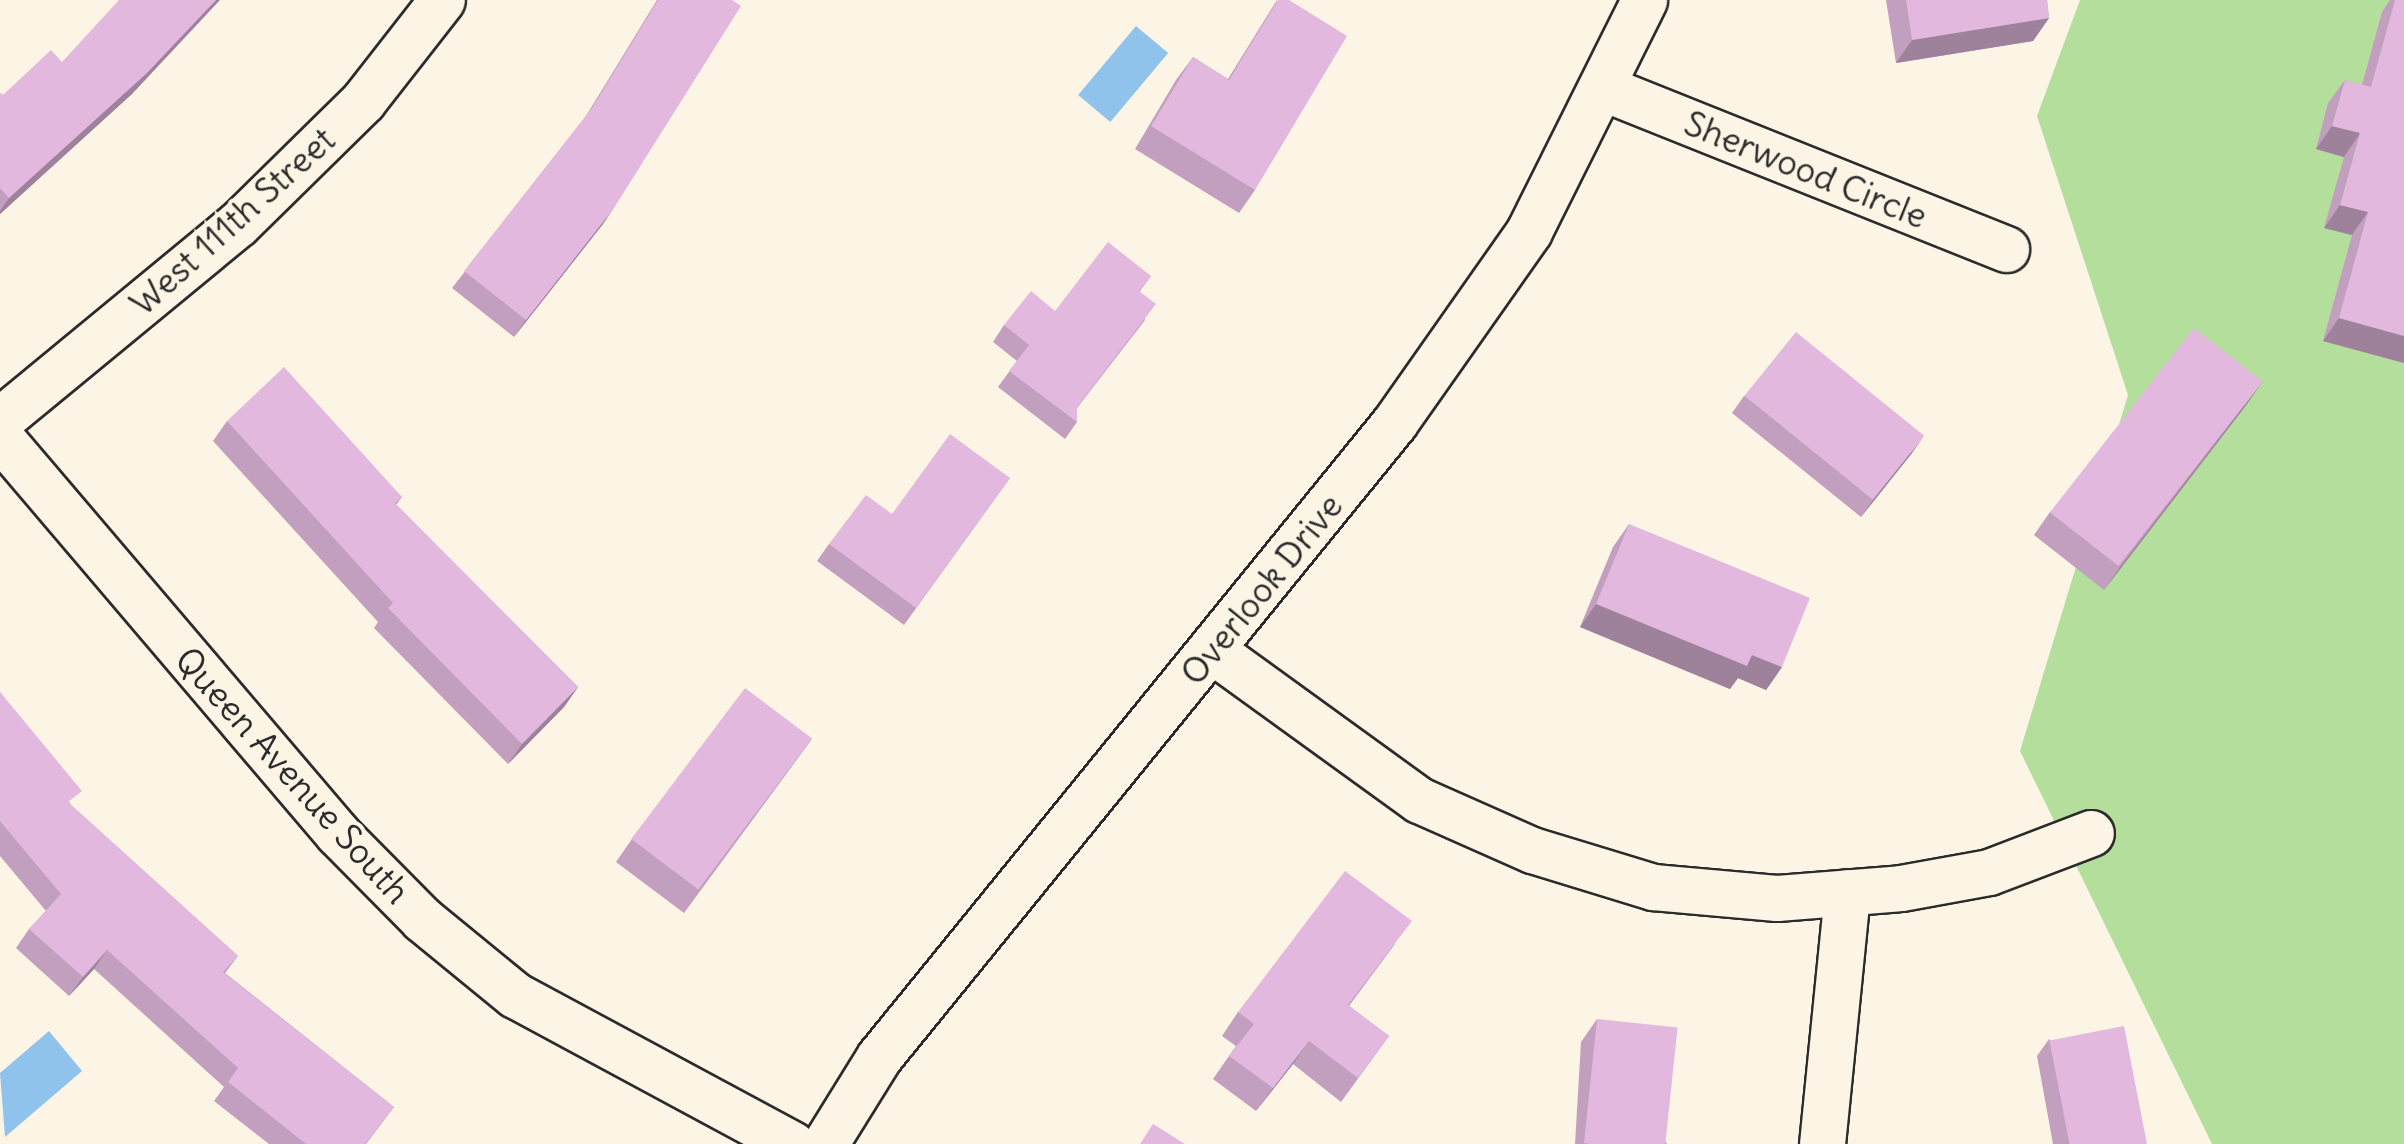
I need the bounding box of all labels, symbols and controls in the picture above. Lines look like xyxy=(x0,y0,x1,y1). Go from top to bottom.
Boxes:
street label: Sherwood Circle xyxy=(1679,101,1933,237)
street label: West 111th Street xyxy=(121,118,343,324)
street label: Overlook Drive xyxy=(1171,485,1351,693)
street label: Queen Avenue South xyxy=(167,638,419,912)

